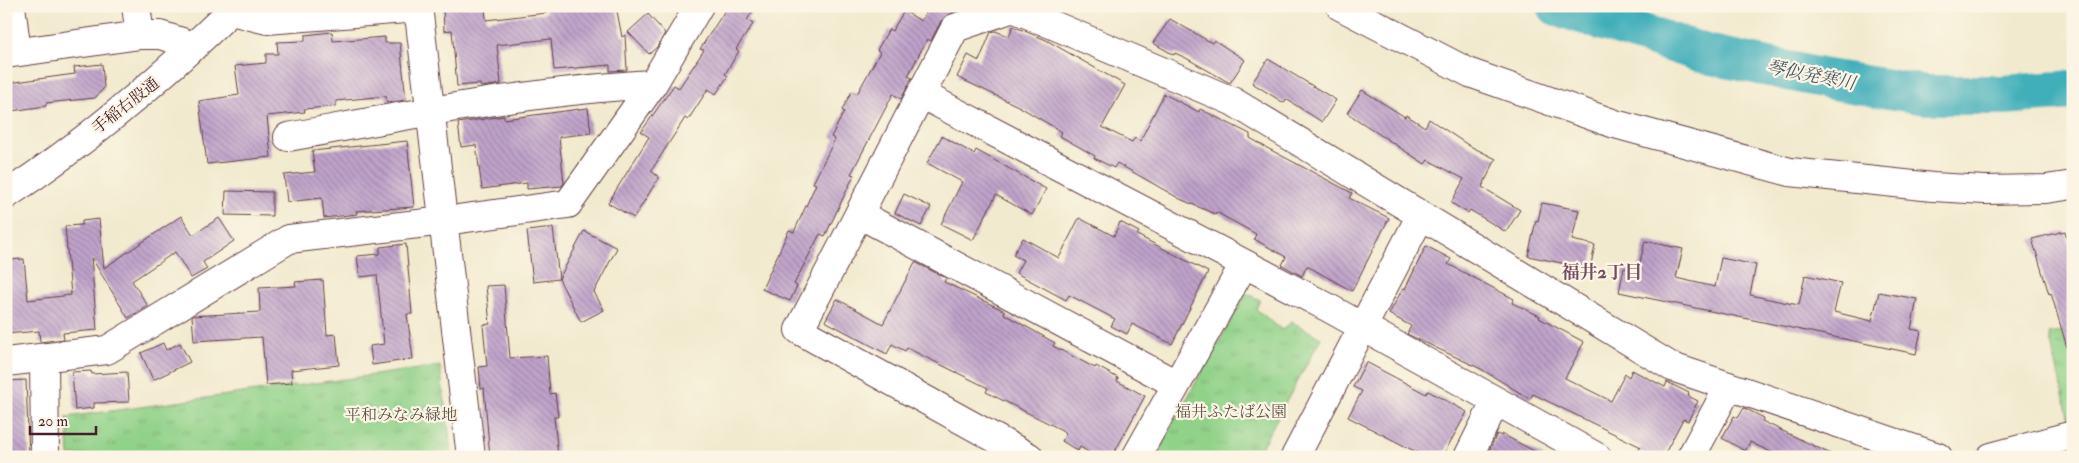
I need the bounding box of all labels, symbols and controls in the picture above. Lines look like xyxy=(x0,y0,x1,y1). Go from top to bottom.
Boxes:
water label: 琴似発寒川 xyxy=(1765,56,1859,96)
street label: 手稲右股通 xyxy=(88,73,163,138)
district label: 福井2丁目 xyxy=(1561,261,1643,284)
park label: 福井ふたば公園 xyxy=(1175,402,1287,422)
scale bar xyxy=(30,403,96,435)
park label: 平和みなみ緑地 xyxy=(345,405,457,425)
text: 20 m xyxy=(38,412,68,431)

